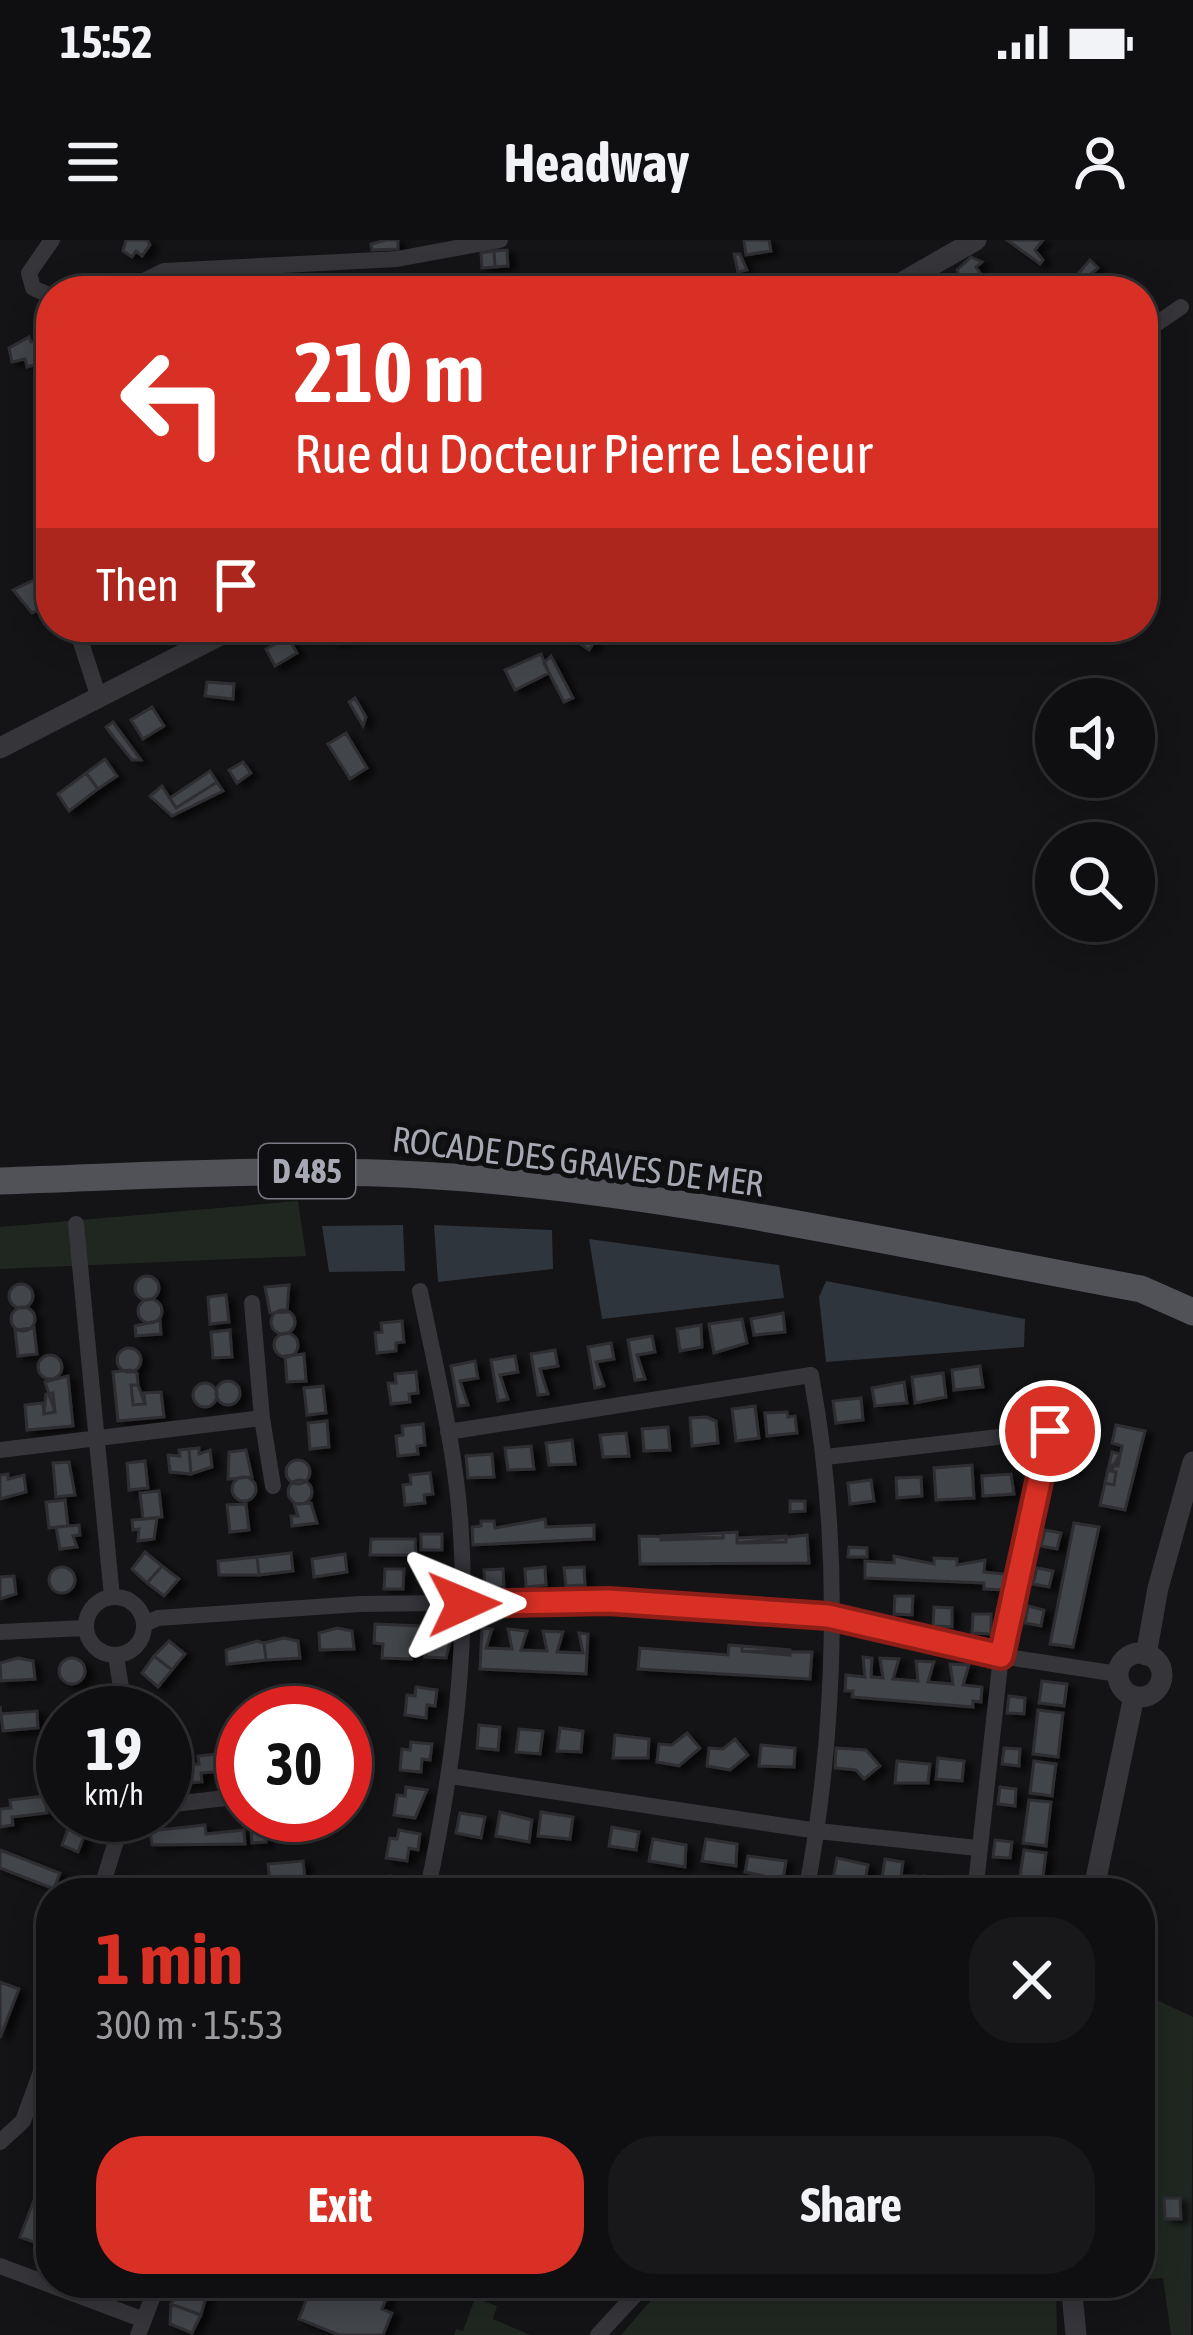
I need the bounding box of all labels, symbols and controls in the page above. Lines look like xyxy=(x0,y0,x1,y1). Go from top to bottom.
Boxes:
text: 15:52 xyxy=(60,16,153,68)
icon: menu xyxy=(60,129,126,195)
icon: person xyxy=(1067,129,1133,195)
text: Headway xyxy=(504,132,689,193)
icon: left xyxy=(96,324,252,480)
text: 210 m xyxy=(294,324,484,420)
text: Rue du Docteur Pierre Lesieur xyxy=(294,423,872,484)
icon: arrive xyxy=(203,552,269,618)
text: Then xyxy=(96,559,179,611)
map controls xyxy=(1035,678,1155,942)
button: sound xyxy=(1035,678,1155,798)
button: search xyxy=(1035,822,1155,942)
street label: ROCADE DES GRAVES DE MER xyxy=(390,1117,766,1205)
road number: D 485 xyxy=(259,1144,355,1198)
pin xyxy=(999,1380,1101,1482)
icon: arrive xyxy=(1017,1398,1083,1464)
position arrow xyxy=(401,1541,527,1667)
speed limit sign: 30 xyxy=(216,1686,372,1842)
text: 19 xyxy=(86,1714,142,1783)
text: km/h xyxy=(84,1777,144,1811)
text: 1 min xyxy=(96,1917,243,1999)
button: close xyxy=(969,1917,1095,2043)
text: 300 m · 15:53 xyxy=(96,2003,284,2047)
button: Exit xyxy=(96,2136,584,2274)
button: Share xyxy=(608,2136,1095,2274)

